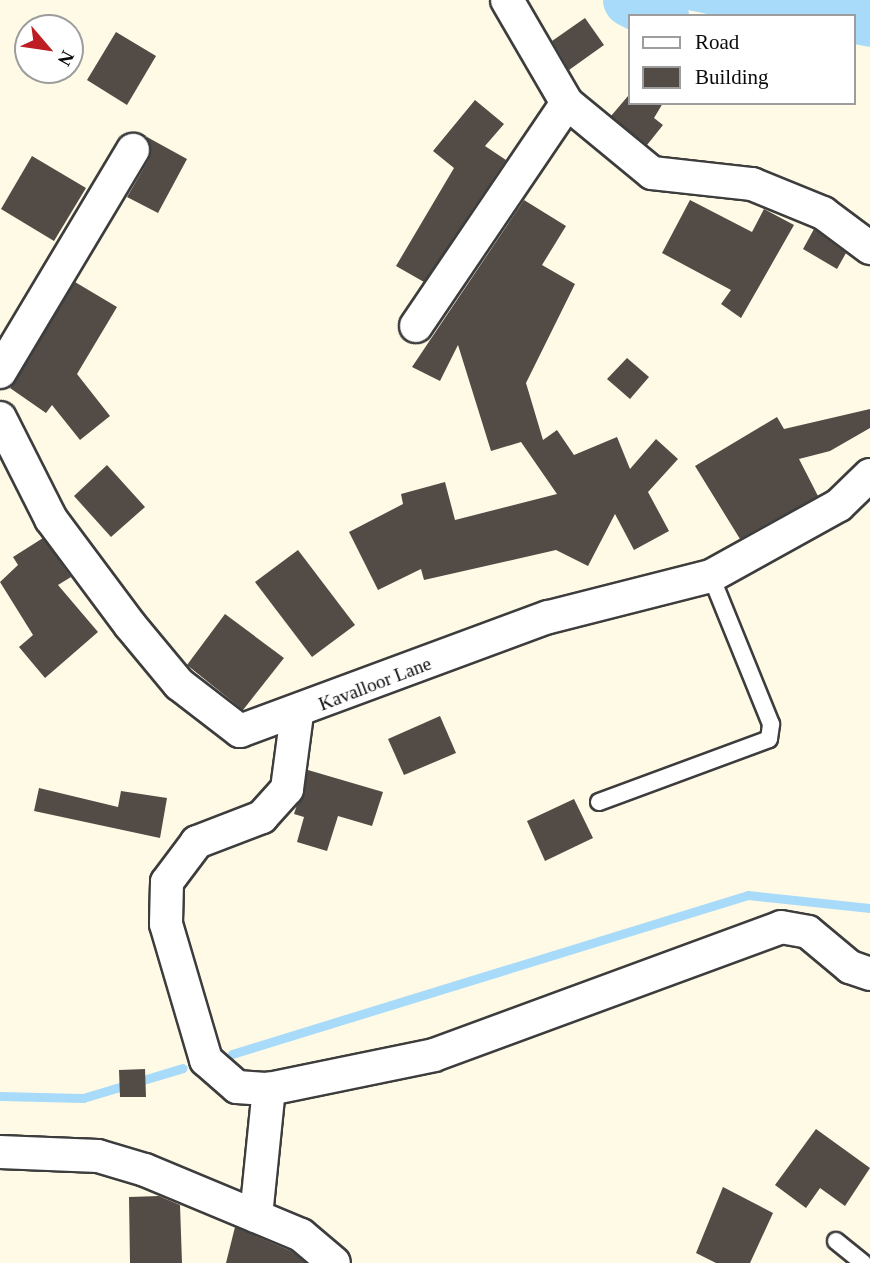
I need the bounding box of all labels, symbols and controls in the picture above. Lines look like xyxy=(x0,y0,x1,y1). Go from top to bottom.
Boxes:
north arrow xyxy=(14,14,84,84)
legend xyxy=(628,14,856,105)
text: Road xyxy=(695,30,739,54)
text: N xyxy=(54,47,79,70)
text: Building xyxy=(695,65,769,89)
street label: Kavalloor Lane xyxy=(316,652,434,716)

